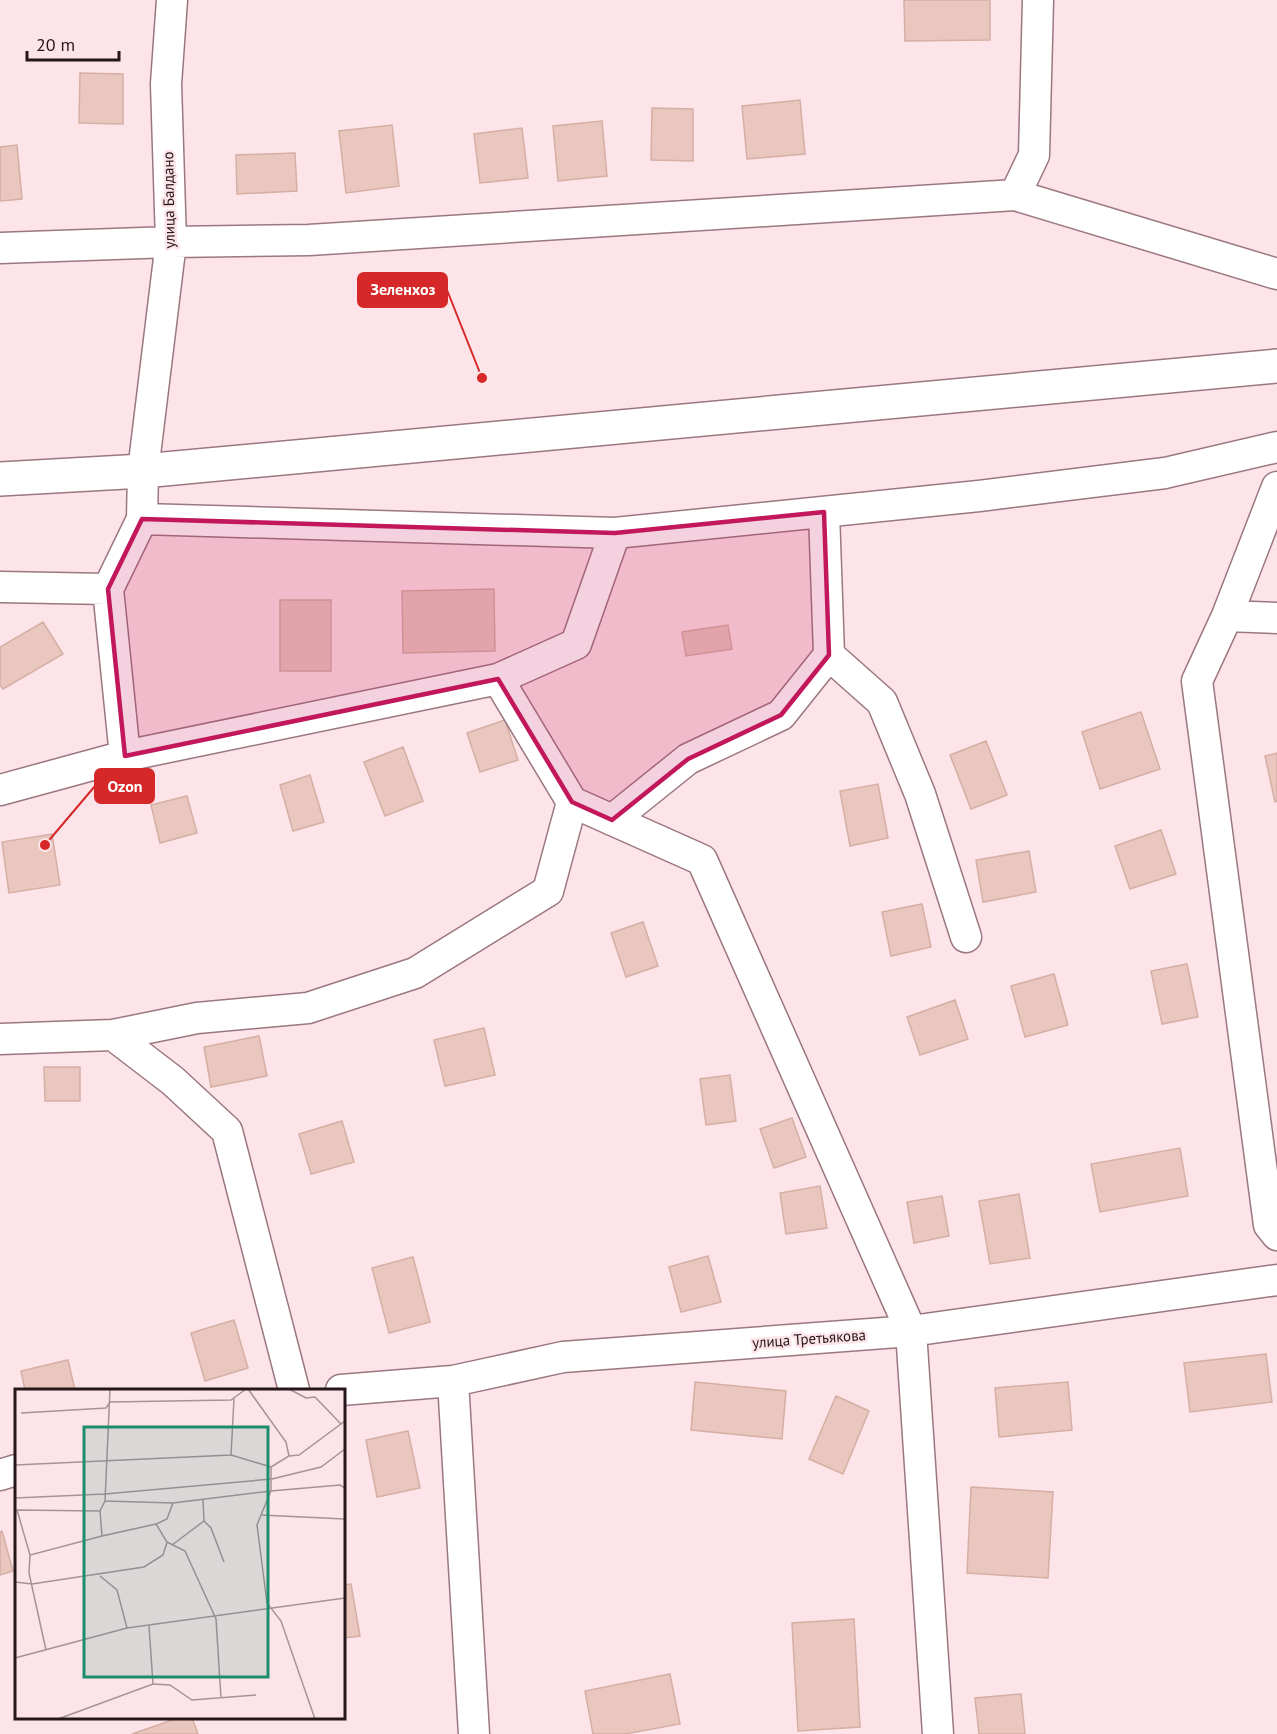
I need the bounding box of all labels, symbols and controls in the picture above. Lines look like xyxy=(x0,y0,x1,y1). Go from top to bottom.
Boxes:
scale bar xyxy=(27,24,118,62)
text: 20 m xyxy=(36,33,75,56)
street label: улица Балдано xyxy=(158,151,179,249)
callout: Зеленхоз xyxy=(358,273,447,307)
text: Зеленхоз xyxy=(370,279,436,299)
callout: Ozon xyxy=(95,769,154,803)
text: Ozon xyxy=(108,776,142,796)
street label: улица Третьякова xyxy=(751,1325,867,1352)
inset map xyxy=(15,1389,345,1719)

